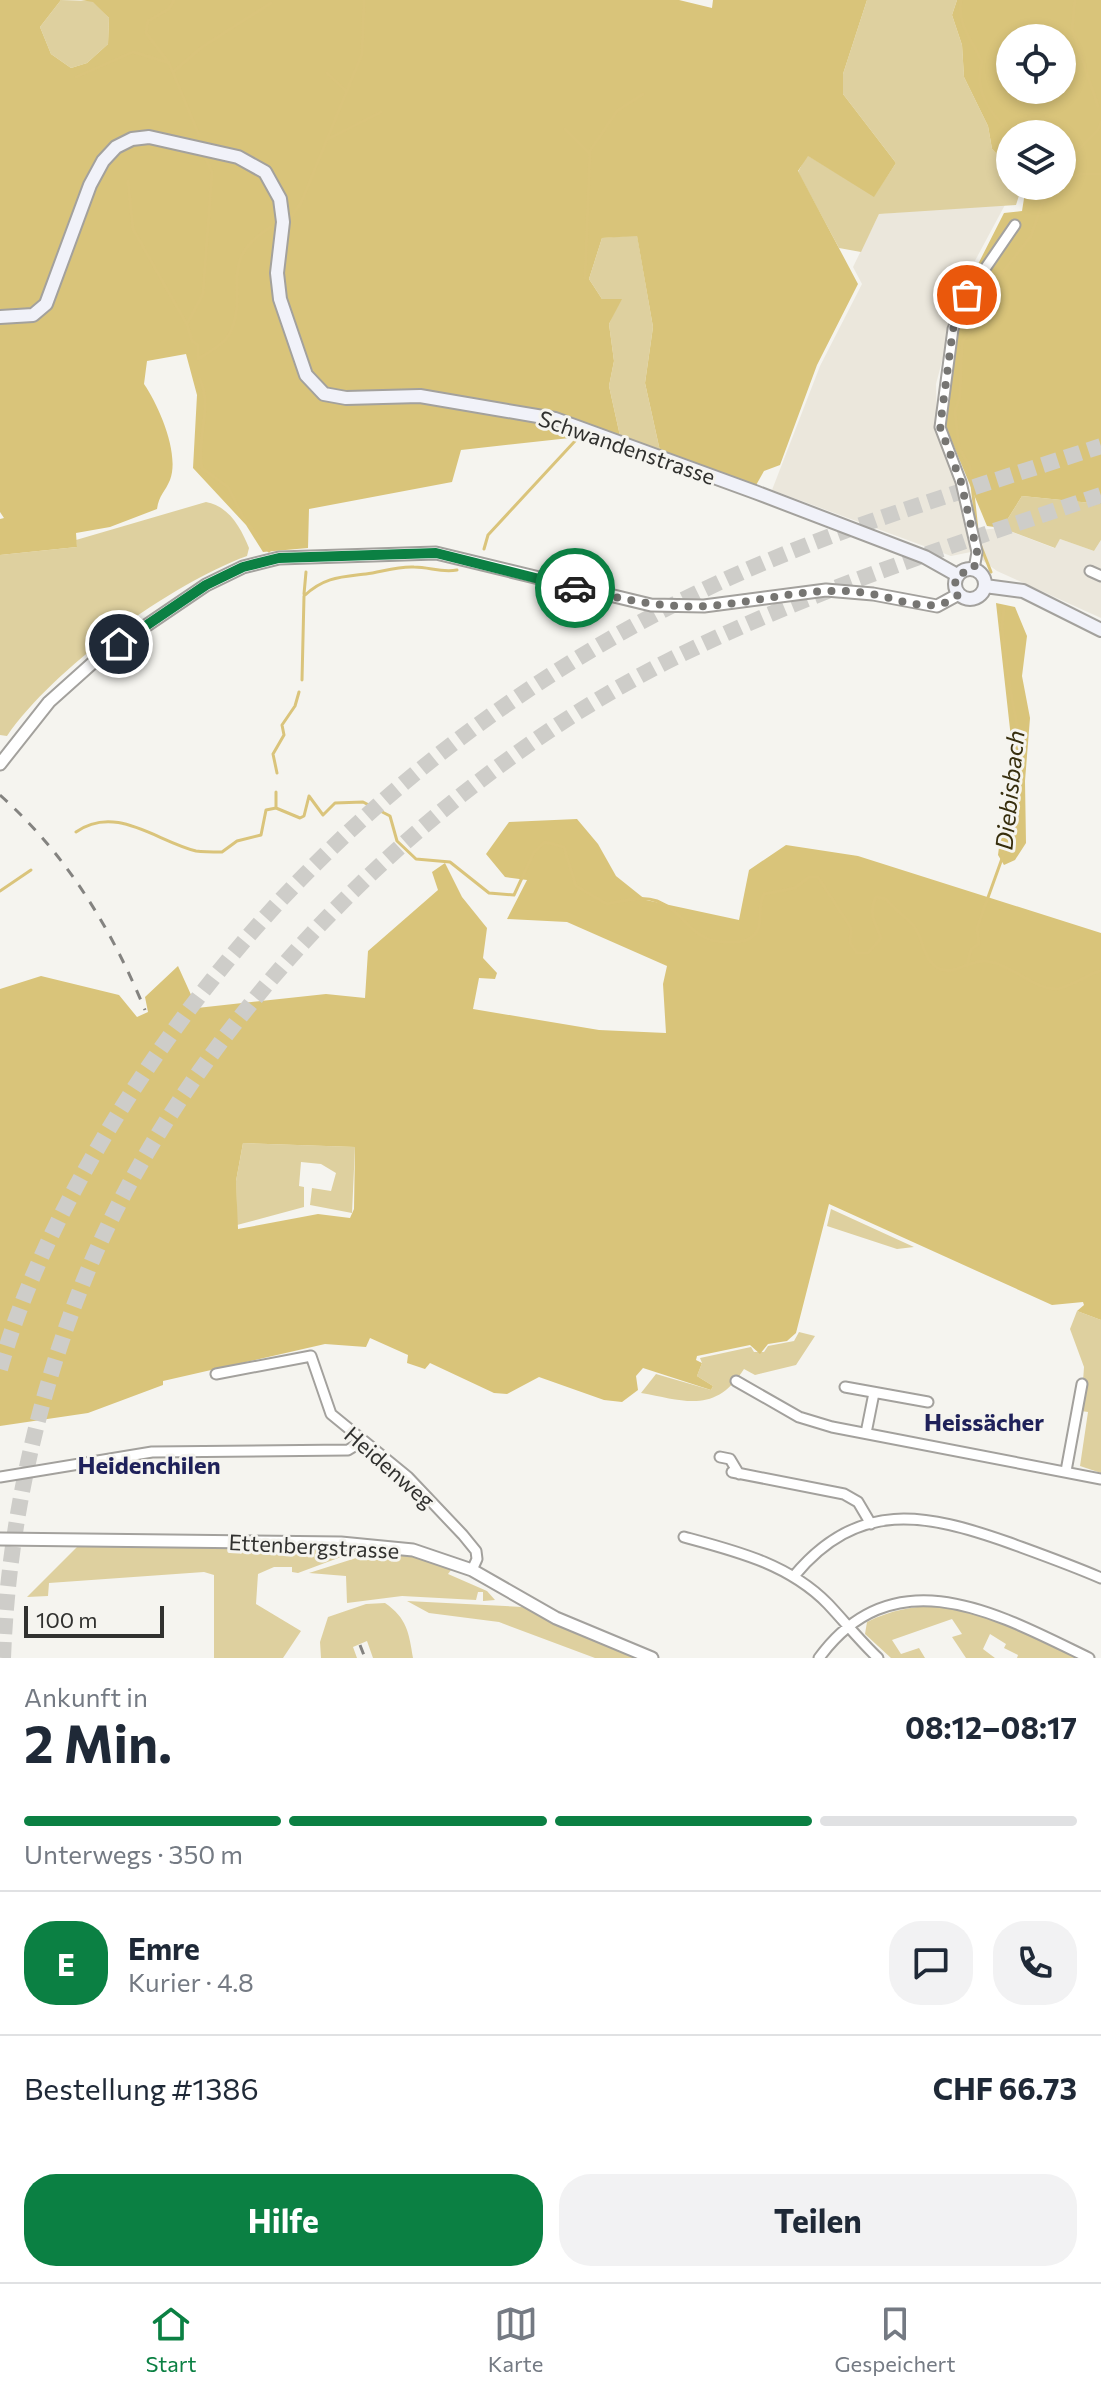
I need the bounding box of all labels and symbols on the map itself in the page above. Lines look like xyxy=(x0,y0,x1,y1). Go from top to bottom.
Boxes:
pin xyxy=(933,261,1001,329)
street label: Schwandenstrasse xyxy=(535,404,719,490)
courier xyxy=(535,548,615,628)
pin xyxy=(85,610,153,678)
water label: Diebisbach xyxy=(988,729,1030,851)
district label: Heissächer xyxy=(924,1407,1044,1436)
street label: Heidenweg xyxy=(339,1420,441,1514)
district label: Heidenchilen xyxy=(77,1450,221,1479)
street label: Ettenbergstrasse xyxy=(228,1528,400,1564)
scale bar xyxy=(24,1602,164,1638)

